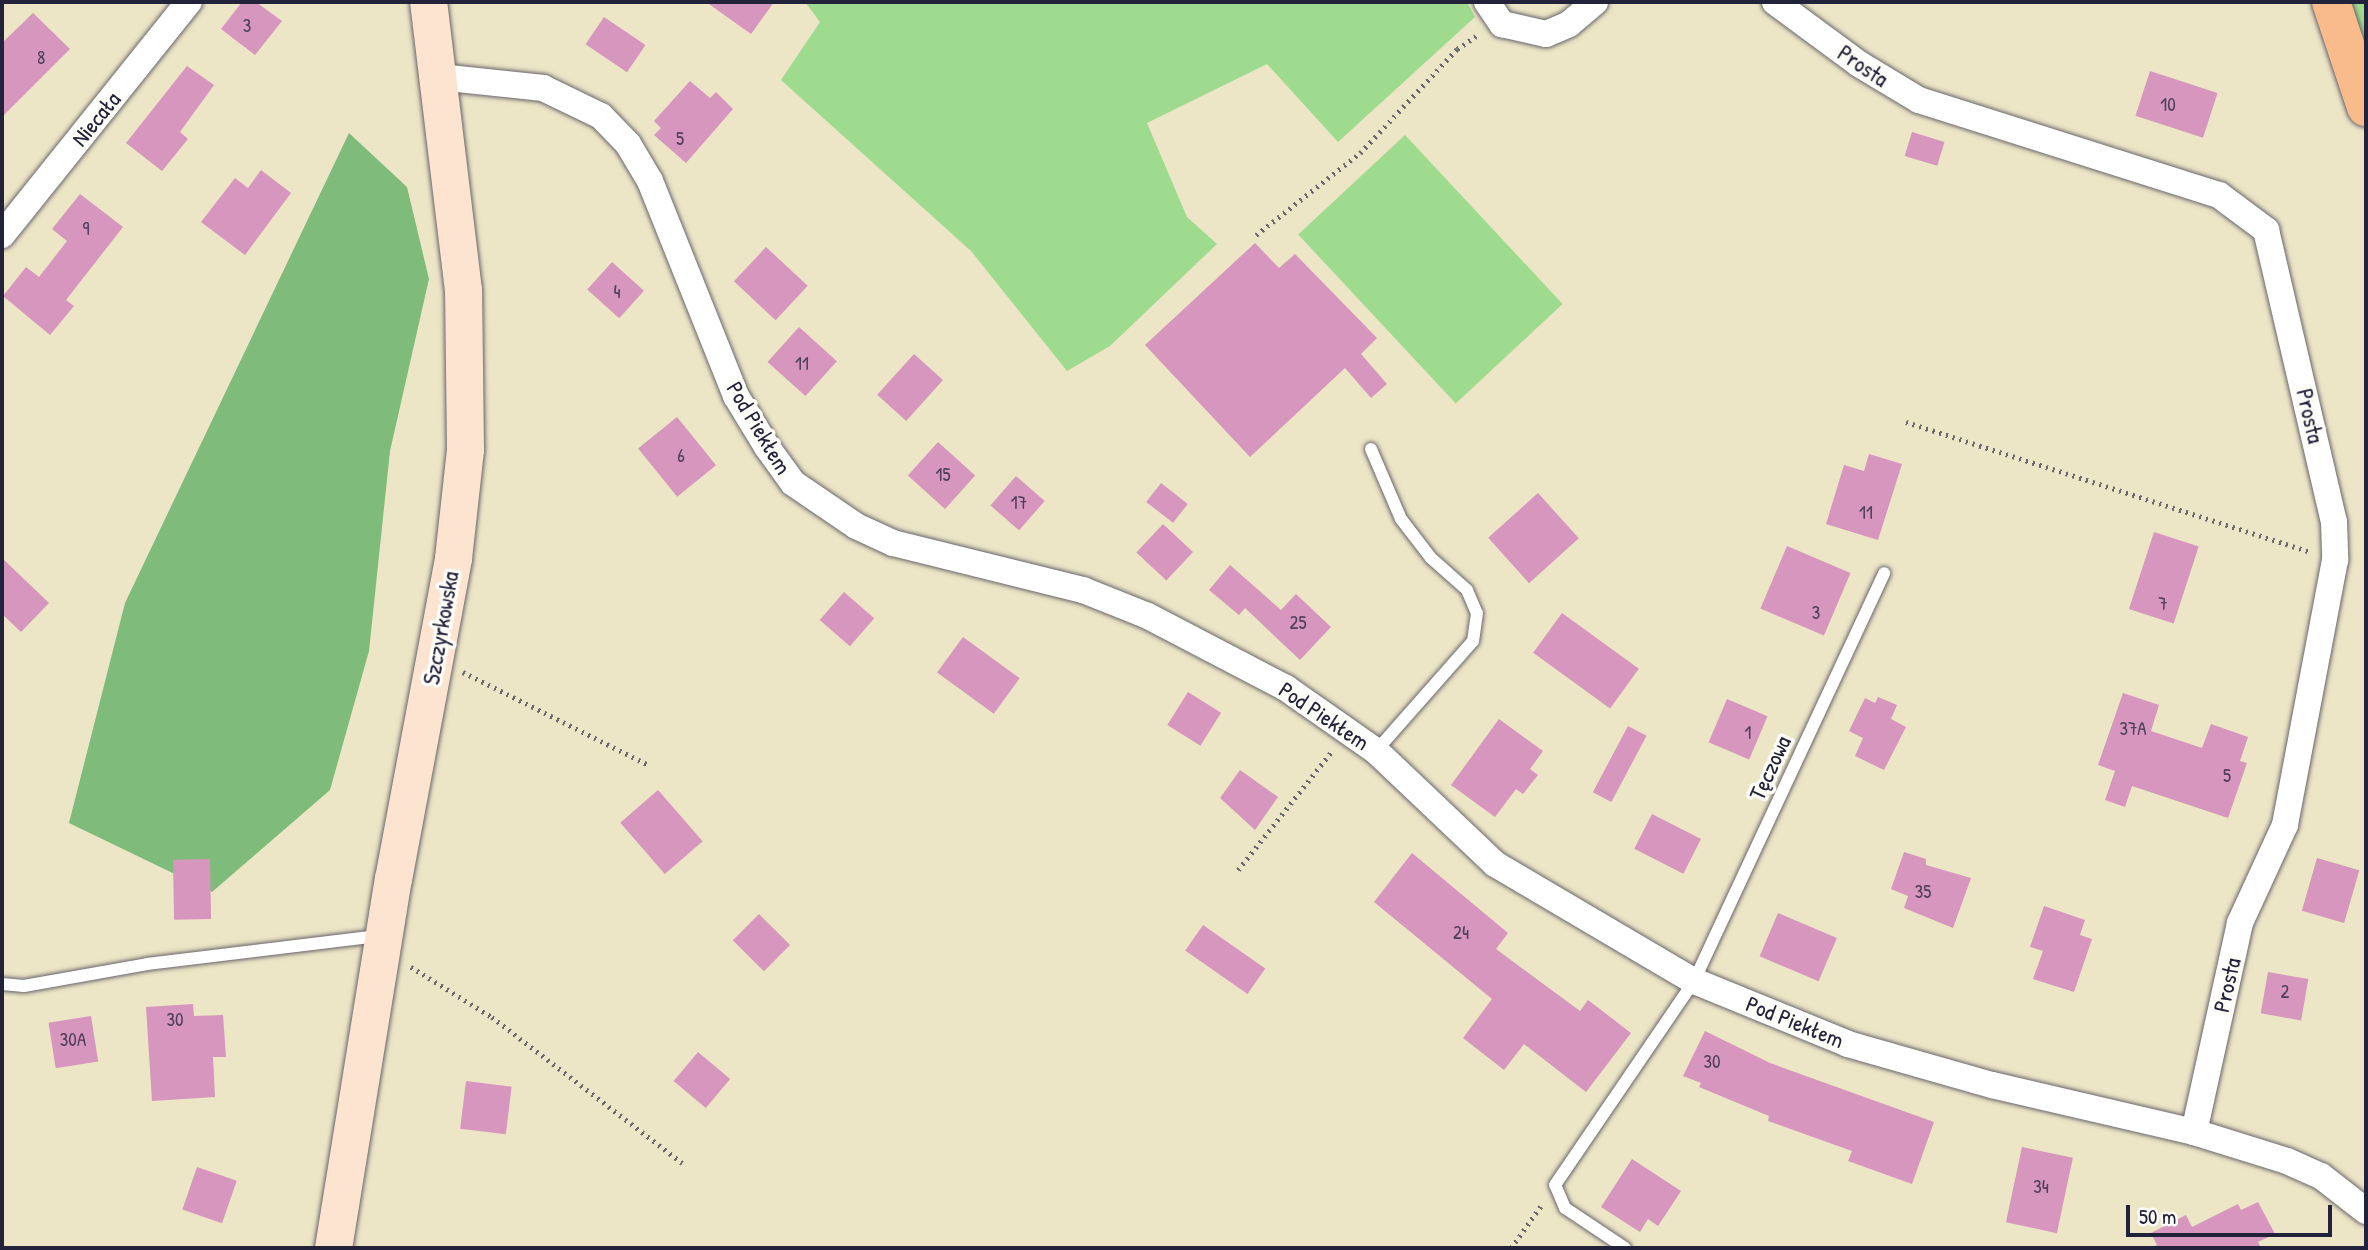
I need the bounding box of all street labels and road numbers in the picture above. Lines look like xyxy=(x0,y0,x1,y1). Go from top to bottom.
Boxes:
street label: Prosta xyxy=(1832,39,1894,93)
street label: Niecała xyxy=(66,86,126,152)
street label: Pod Piekłem xyxy=(721,377,797,479)
street label: Prosta xyxy=(2290,386,2330,446)
street label: Szczyrkowska xyxy=(417,569,465,687)
street label: Pod Piekłem xyxy=(1274,676,1374,756)
street label: Tęczowa xyxy=(1743,732,1797,804)
street label: Prosta xyxy=(2207,955,2247,1015)
street label: Pod Piekłem xyxy=(1742,990,1848,1054)

